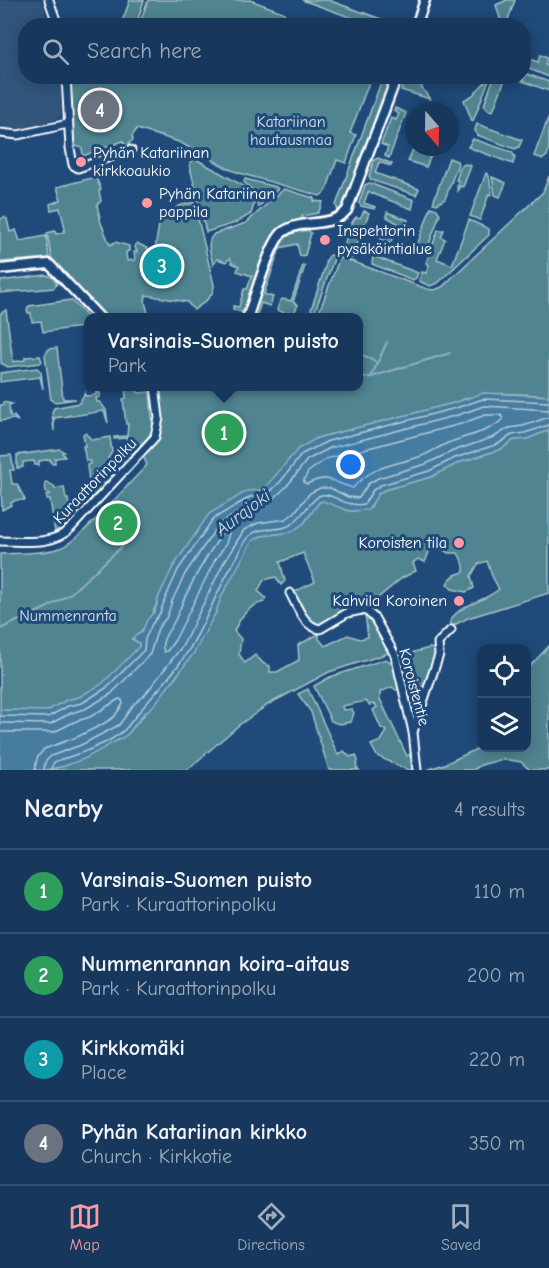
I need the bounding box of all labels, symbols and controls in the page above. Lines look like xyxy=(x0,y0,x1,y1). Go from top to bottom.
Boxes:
search box xyxy=(18,18,531,84)
icon: search xyxy=(39,35,72,68)
text: Search here xyxy=(87,38,202,64)
pin: 4 xyxy=(80,88,120,132)
north arrow xyxy=(405,102,459,156)
park label: Katariinan hautausmaa xyxy=(250,113,332,149)
place label: Pyhän Katariinan kirkkoaukio xyxy=(93,144,209,180)
marker: Pyhän Katariinan kirkkoaukio xyxy=(74,155,88,169)
place label: Pyhän Katariinan pappila xyxy=(159,185,275,221)
marker: Pyhän Katariinan pappila xyxy=(140,196,154,210)
place label: Inspehtorin pysäköintialue xyxy=(337,222,432,258)
marker: Inspehtorin pysäköintialue xyxy=(318,233,332,247)
pin: 3 xyxy=(142,244,182,288)
popup xyxy=(84,313,363,391)
text: Varsinais-Suomen puisto xyxy=(108,328,339,354)
text: Park xyxy=(108,354,146,377)
pin: 1 xyxy=(204,410,244,456)
street label: Kuraattorinpolku xyxy=(50,434,140,528)
your location xyxy=(336,450,365,479)
water label: Aurajoki xyxy=(211,485,275,541)
pin: 2 xyxy=(98,500,138,546)
place label: Koroisten tila xyxy=(358,534,447,552)
marker: Koroisten tila xyxy=(452,536,466,550)
place label: Kahvila Koroinen xyxy=(332,592,447,610)
marker: Kahvila Koroinen xyxy=(452,594,466,608)
park label: Nummenranta xyxy=(19,607,117,625)
map controls xyxy=(477,644,531,752)
button: locate xyxy=(477,644,531,698)
street label: Koroistentie xyxy=(395,646,433,728)
button: layers xyxy=(477,698,531,752)
text: Nearby xyxy=(24,794,103,824)
text: 4 results xyxy=(454,798,525,821)
text: Varsinais-Suomen puisto xyxy=(81,867,312,893)
text: 1 xyxy=(40,880,47,903)
text: 110 m xyxy=(474,880,525,903)
text: Park · Kuraattorinpolku xyxy=(81,893,276,916)
text: Nummenrannan koira-aitaus xyxy=(81,951,349,977)
text: 2 xyxy=(39,964,48,987)
text: 200 m xyxy=(467,964,525,987)
text: Park · Kuraattorinpolku xyxy=(81,977,276,1000)
text: Kirkkomäki xyxy=(81,1035,185,1061)
text: 3 xyxy=(39,1048,48,1071)
text: 220 m xyxy=(469,1048,525,1071)
text: Place xyxy=(81,1061,127,1084)
text: Pyhän Katariinan kirkko xyxy=(81,1119,307,1145)
text: 4 xyxy=(39,1132,48,1155)
text: 350 m xyxy=(469,1132,525,1155)
text: Church · Kirkkotie xyxy=(81,1145,232,1168)
tab: Map xyxy=(68,1200,101,1254)
tab: Directions xyxy=(237,1200,305,1254)
tab: Saved xyxy=(441,1200,481,1254)

